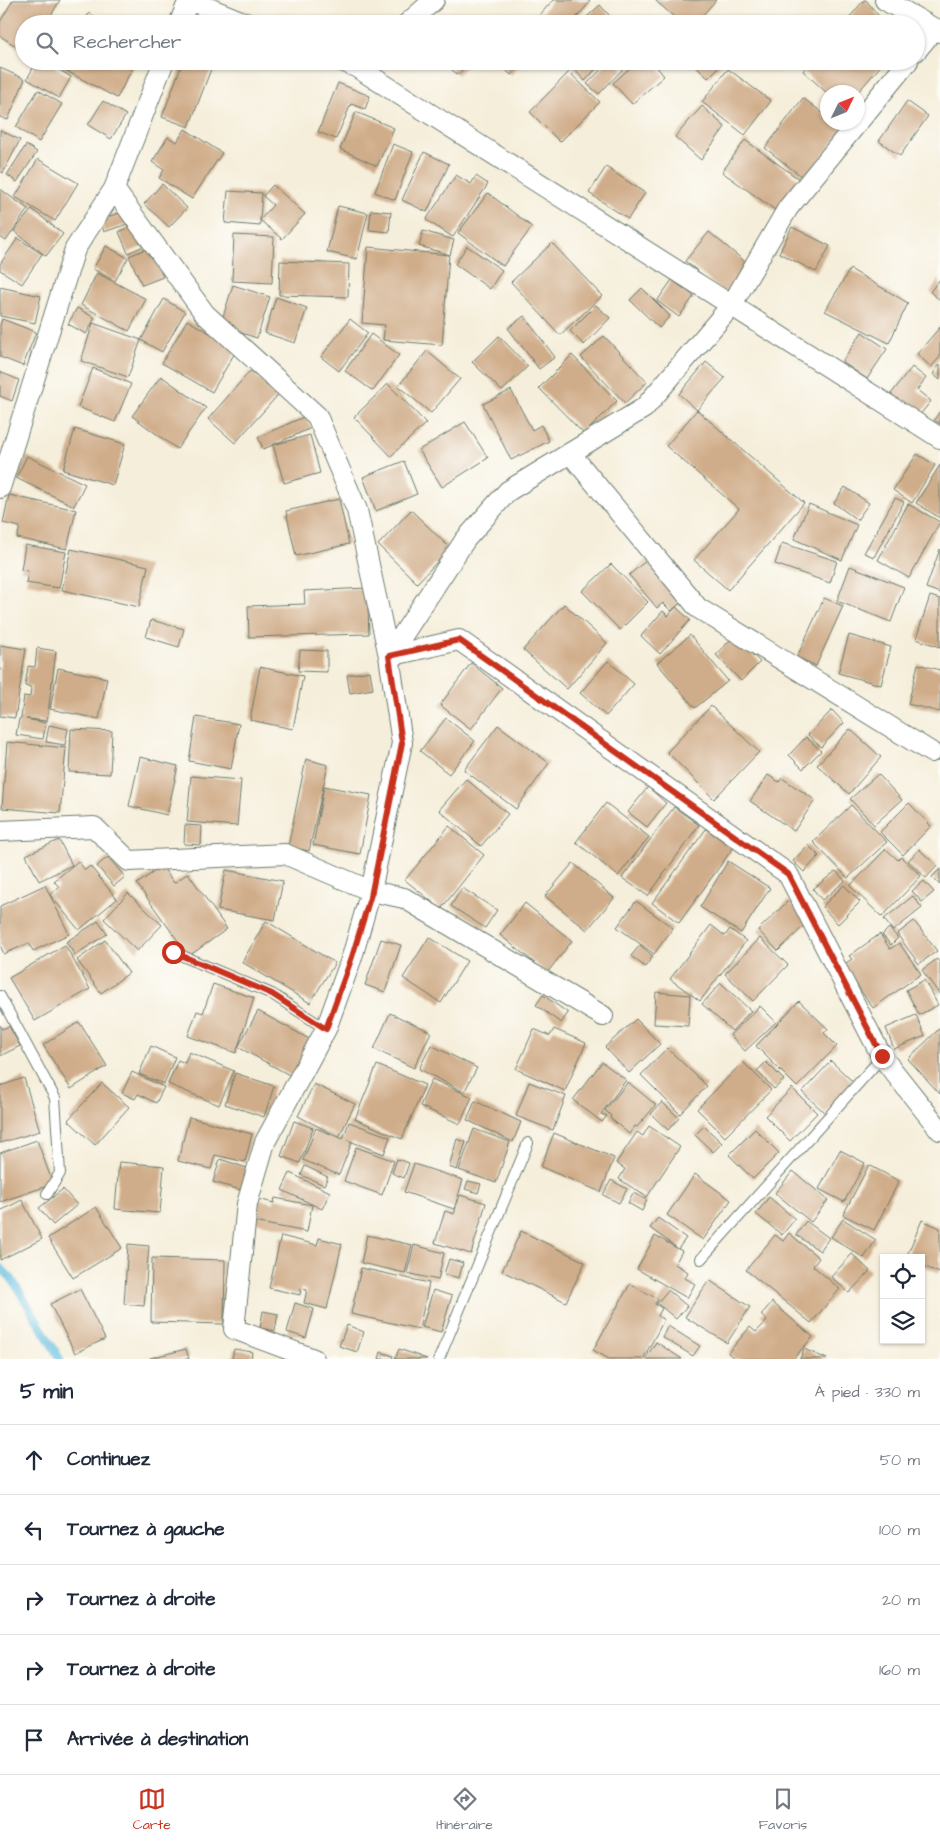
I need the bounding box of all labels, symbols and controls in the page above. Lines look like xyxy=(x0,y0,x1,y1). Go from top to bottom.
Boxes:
search box xyxy=(15,15,925,70)
icon: search xyxy=(33,29,61,57)
text: Rechercher xyxy=(73,29,181,56)
north arrow xyxy=(820,85,865,130)
route start xyxy=(162,941,185,964)
route end xyxy=(871,1045,894,1068)
map controls xyxy=(880,1254,925,1344)
button: locate xyxy=(880,1254,925,1299)
button: layers xyxy=(880,1299,925,1344)
text: 5 min xyxy=(20,1377,73,1406)
text: À pied · 330 m xyxy=(815,1381,920,1403)
icon: ahead xyxy=(20,1446,48,1474)
text: Continuez xyxy=(67,1446,150,1473)
text: 50 m xyxy=(880,1449,920,1471)
icon: left xyxy=(20,1516,48,1544)
text: Tournez à gauche xyxy=(67,1516,225,1543)
text: 100 m xyxy=(879,1519,920,1541)
icon: right xyxy=(20,1586,48,1614)
text: Tournez à droite xyxy=(67,1586,215,1613)
text: 20 m xyxy=(882,1589,920,1611)
icon: right xyxy=(20,1656,48,1684)
text: Tournez à droite xyxy=(67,1656,215,1683)
text: 160 m xyxy=(879,1659,920,1681)
icon: arrive xyxy=(20,1726,48,1754)
text: Arrivée à destination xyxy=(67,1726,248,1753)
tab: Carte xyxy=(133,1785,171,1835)
tab: Itinéraire xyxy=(436,1785,493,1835)
tab: Favoris xyxy=(758,1785,807,1835)

